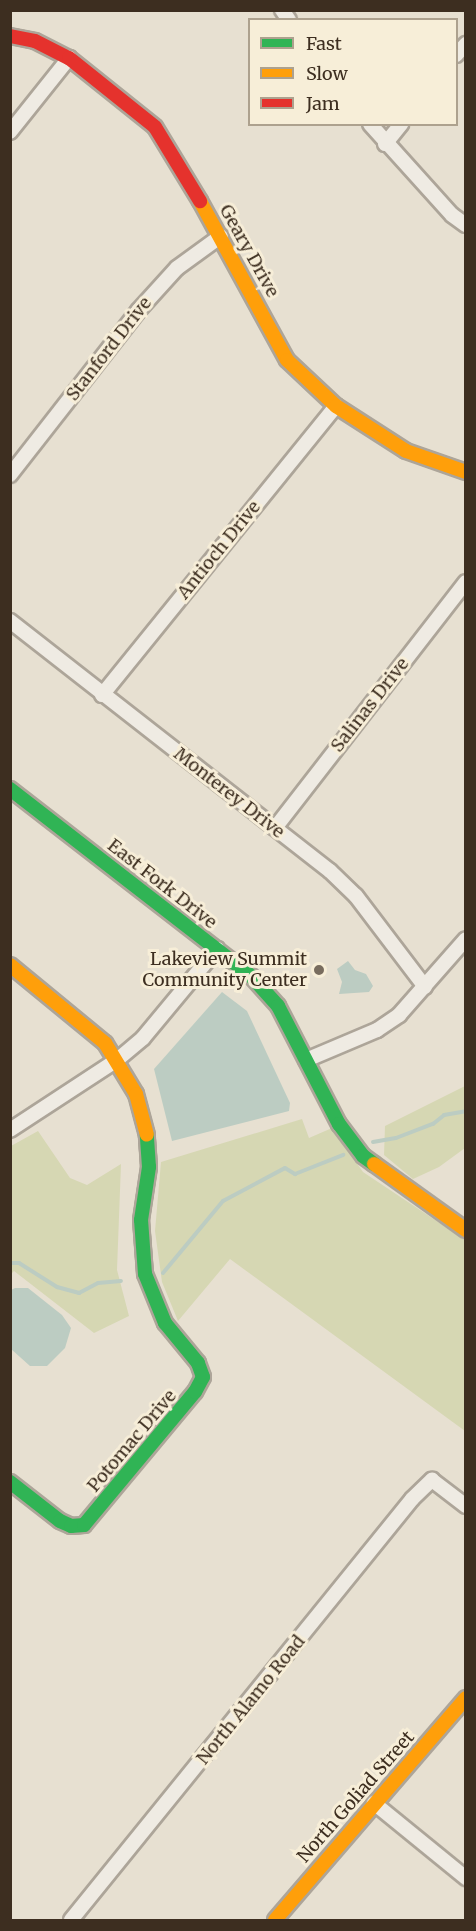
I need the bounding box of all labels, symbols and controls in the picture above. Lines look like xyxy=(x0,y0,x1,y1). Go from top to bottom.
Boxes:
legend xyxy=(248,18,458,126)
text: Fast xyxy=(306,32,342,55)
text: Slow xyxy=(306,62,348,85)
text: Jam xyxy=(306,92,340,115)
street label: Geary Drive xyxy=(215,201,283,301)
street label: Stanford Drive xyxy=(62,293,156,405)
street label: Antioch Drive xyxy=(173,497,265,603)
street label: Salinas Drive xyxy=(327,654,413,756)
street label: Monterey Drive xyxy=(169,743,289,843)
street label: East Fork Drive xyxy=(103,835,221,933)
place label: Lakeview Summit Community Center xyxy=(142,949,307,992)
marker: Lakeview Summit Community Center xyxy=(312,963,326,977)
street label: Potomac Drive xyxy=(83,1386,181,1496)
street label: North Alamo Road xyxy=(192,1631,310,1769)
street label: North Goliad Street xyxy=(293,1727,419,1867)

